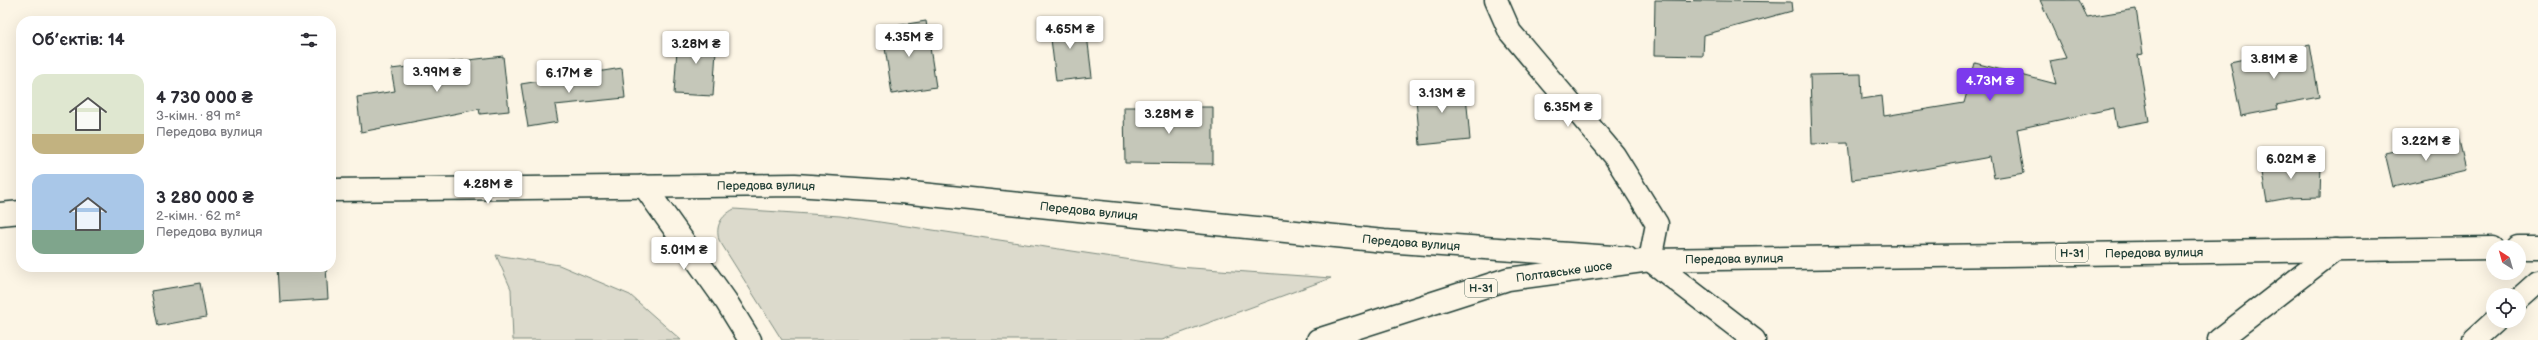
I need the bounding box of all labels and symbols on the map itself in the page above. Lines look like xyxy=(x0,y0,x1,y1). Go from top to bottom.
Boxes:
pin: 4.65M ₴ xyxy=(1033,16,1107,50)
pin: 4.35M ₴ xyxy=(872,24,946,58)
pin: 3.28M ₴ xyxy=(659,31,733,65)
pin: 3.81M ₴ xyxy=(2237,46,2311,80)
pin: 3.99M ₴ xyxy=(400,59,474,93)
pin: 6.17M ₴ xyxy=(532,60,606,94)
pin: 4.73M ₴ xyxy=(1953,68,2027,102)
pin: 3.13M ₴ xyxy=(1405,80,1479,114)
pin: 6.35M ₴ xyxy=(1531,94,1605,128)
pin: 3.28M ₴ xyxy=(1132,101,1206,135)
pin: 3.22M ₴ xyxy=(2389,128,2463,162)
pin: 6.02M ₴ xyxy=(2254,146,2328,180)
pin: 4.28M ₴ xyxy=(451,171,525,205)
street label: Передова вулиця xyxy=(717,177,816,194)
street label: Передова вулиця xyxy=(1039,199,1139,224)
street label: Передова вулиця xyxy=(1361,231,1461,254)
pin: 5.01M ₴ xyxy=(647,237,721,271)
north arrow xyxy=(2486,240,2526,280)
road number: Н-31 xyxy=(2056,244,2088,262)
street label: Передова вулиця xyxy=(2105,245,2204,261)
street label: Передова вулиця xyxy=(1685,251,1784,267)
street label: Полтавське шосе xyxy=(1515,258,1613,285)
road number: Н-31 xyxy=(1465,279,1497,297)

